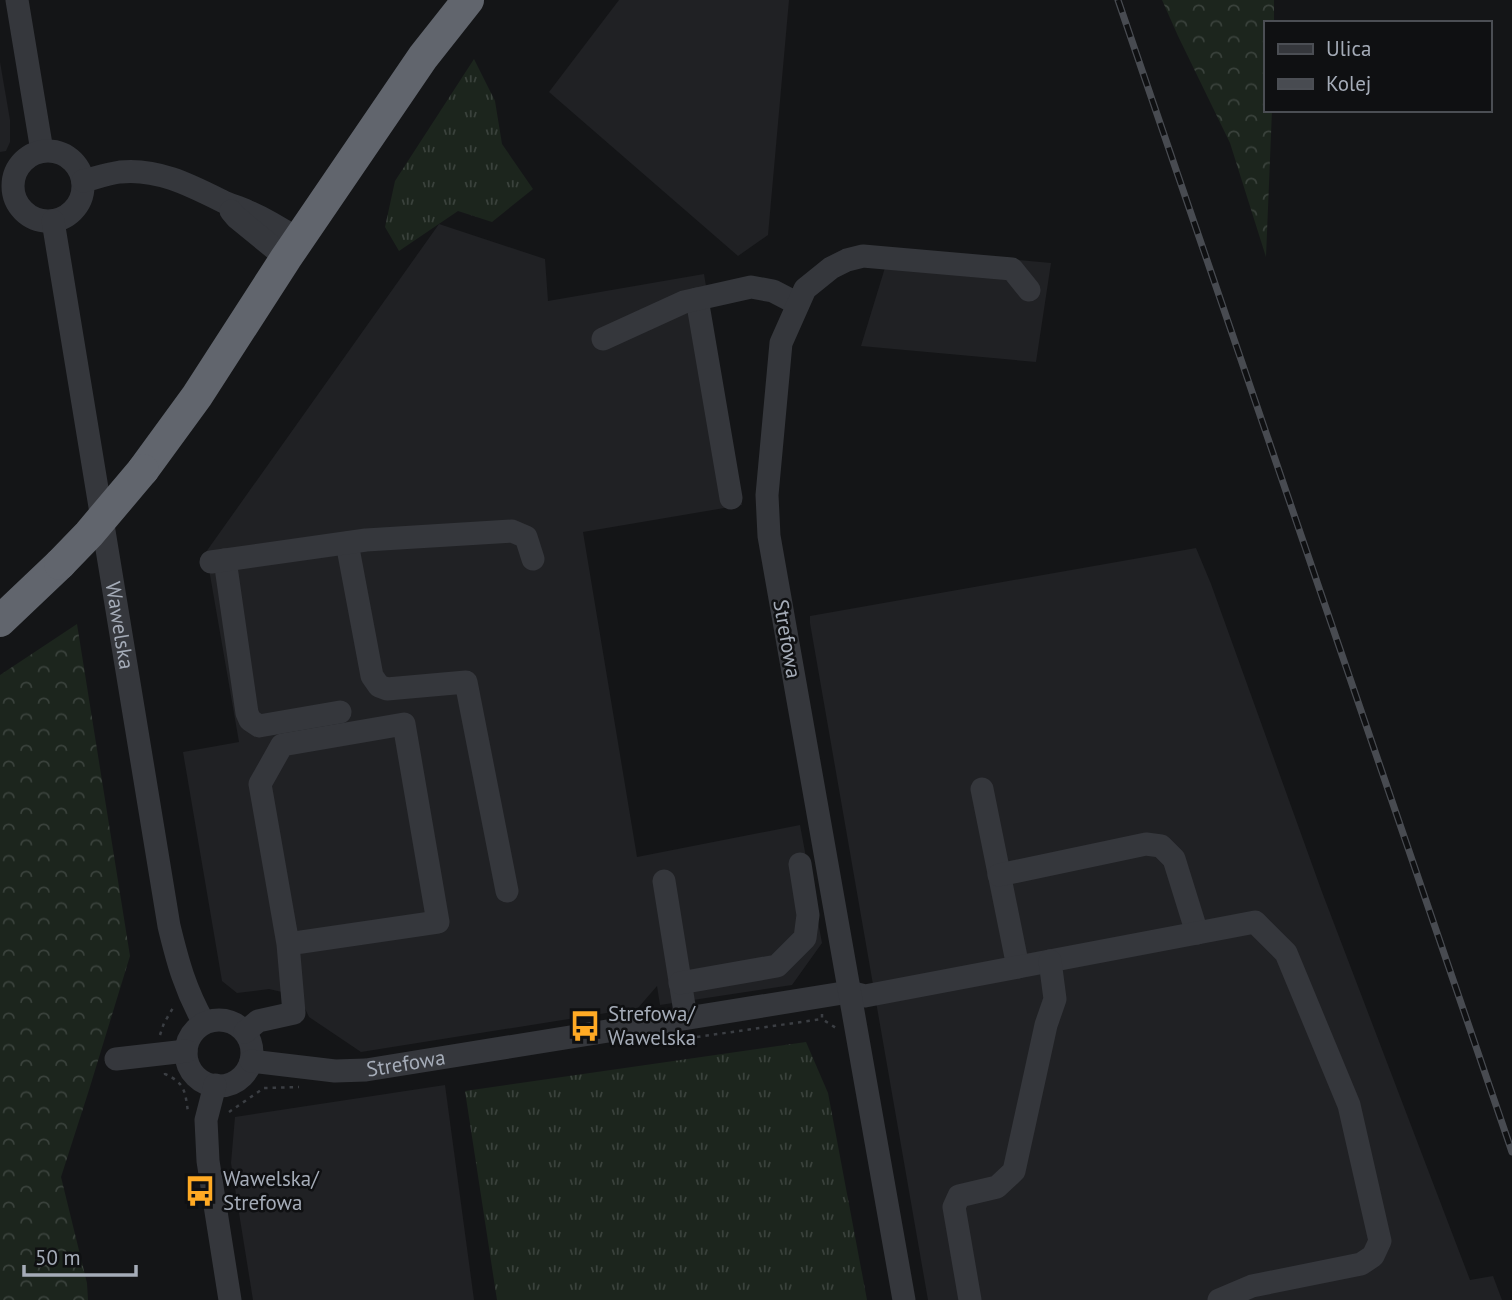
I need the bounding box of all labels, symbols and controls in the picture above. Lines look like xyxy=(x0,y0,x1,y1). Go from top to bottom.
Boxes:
legend xyxy=(1264,21,1491,112)
text: Ulica xyxy=(1326,35,1371,62)
text: Kolej xyxy=(1326,70,1371,97)
street label: Wawelska xyxy=(100,580,141,671)
street label: Strefowa xyxy=(767,597,808,680)
place label: Strefowa/ Wawelska xyxy=(608,1000,696,1051)
bus stop icon: Strefowa/ Wawelska xyxy=(568,1009,602,1043)
street label: Strefowa xyxy=(364,1043,447,1083)
place label: Wawelska/ Strefowa xyxy=(223,1165,320,1216)
bus stop icon: Wawelska/ Strefowa xyxy=(183,1174,217,1208)
scale bar xyxy=(24,1234,136,1278)
text: 50 m xyxy=(35,1244,81,1271)

